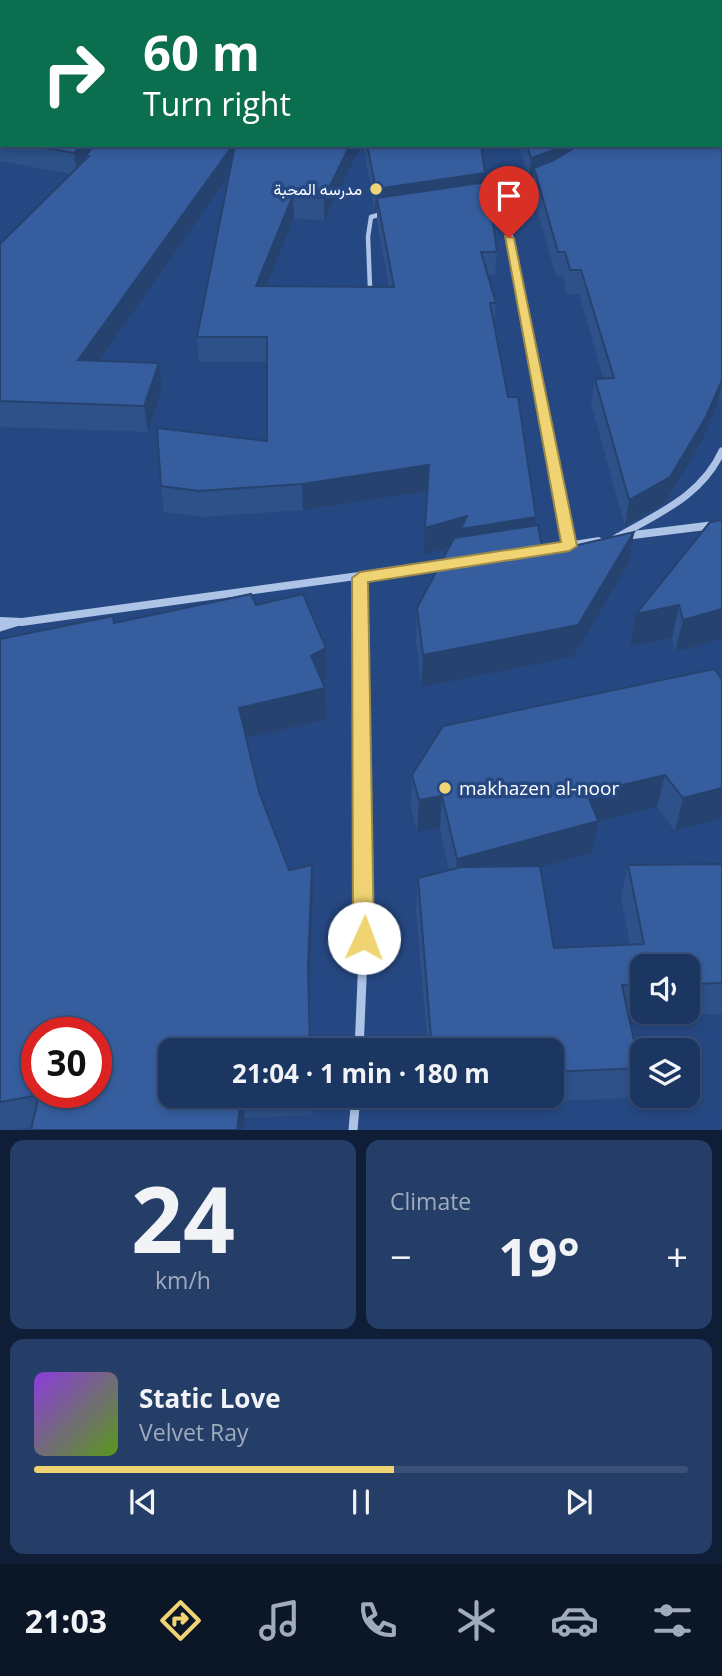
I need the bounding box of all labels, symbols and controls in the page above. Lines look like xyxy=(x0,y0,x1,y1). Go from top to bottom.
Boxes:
text: 60 m xyxy=(143,19,260,85)
icon: right xyxy=(28,28,119,119)
text: Turn right xyxy=(143,82,291,125)
pin xyxy=(479,166,539,238)
icon: arrive xyxy=(490,177,528,215)
place label: مدرسه المحبة xyxy=(273,178,362,200)
marker: مدرسه المحبة xyxy=(368,181,384,197)
place label: makhazen al-noor xyxy=(459,775,619,801)
marker: makhazen al-noor xyxy=(437,780,453,796)
position arrow xyxy=(327,901,401,975)
map controls xyxy=(630,954,700,1108)
button: sound xyxy=(630,954,700,1024)
speed limit sign: 30 xyxy=(21,1017,112,1108)
button: layers xyxy=(630,1038,700,1108)
text: 21:04 · 1 min · 180 m xyxy=(232,1055,490,1091)
text: 24 xyxy=(131,1156,235,1280)
text: Climate xyxy=(390,1185,471,1217)
text: 19° xyxy=(498,1220,580,1291)
text: − xyxy=(390,1230,412,1282)
text: + xyxy=(666,1230,688,1282)
text: km/h xyxy=(155,1264,211,1296)
text: Static Love xyxy=(139,1380,281,1416)
text: Velvet Ray xyxy=(139,1416,249,1448)
icon: previous xyxy=(124,1483,162,1521)
icon: pause xyxy=(342,1483,380,1521)
icon: next xyxy=(560,1483,598,1521)
icon: directions xyxy=(156,1596,205,1645)
icon: music xyxy=(255,1596,304,1645)
icon: phone xyxy=(353,1596,402,1645)
icon: climate xyxy=(452,1596,501,1645)
icon: car xyxy=(550,1596,599,1645)
icon: filters xyxy=(648,1596,697,1645)
text: 21:03 xyxy=(25,1599,107,1642)

